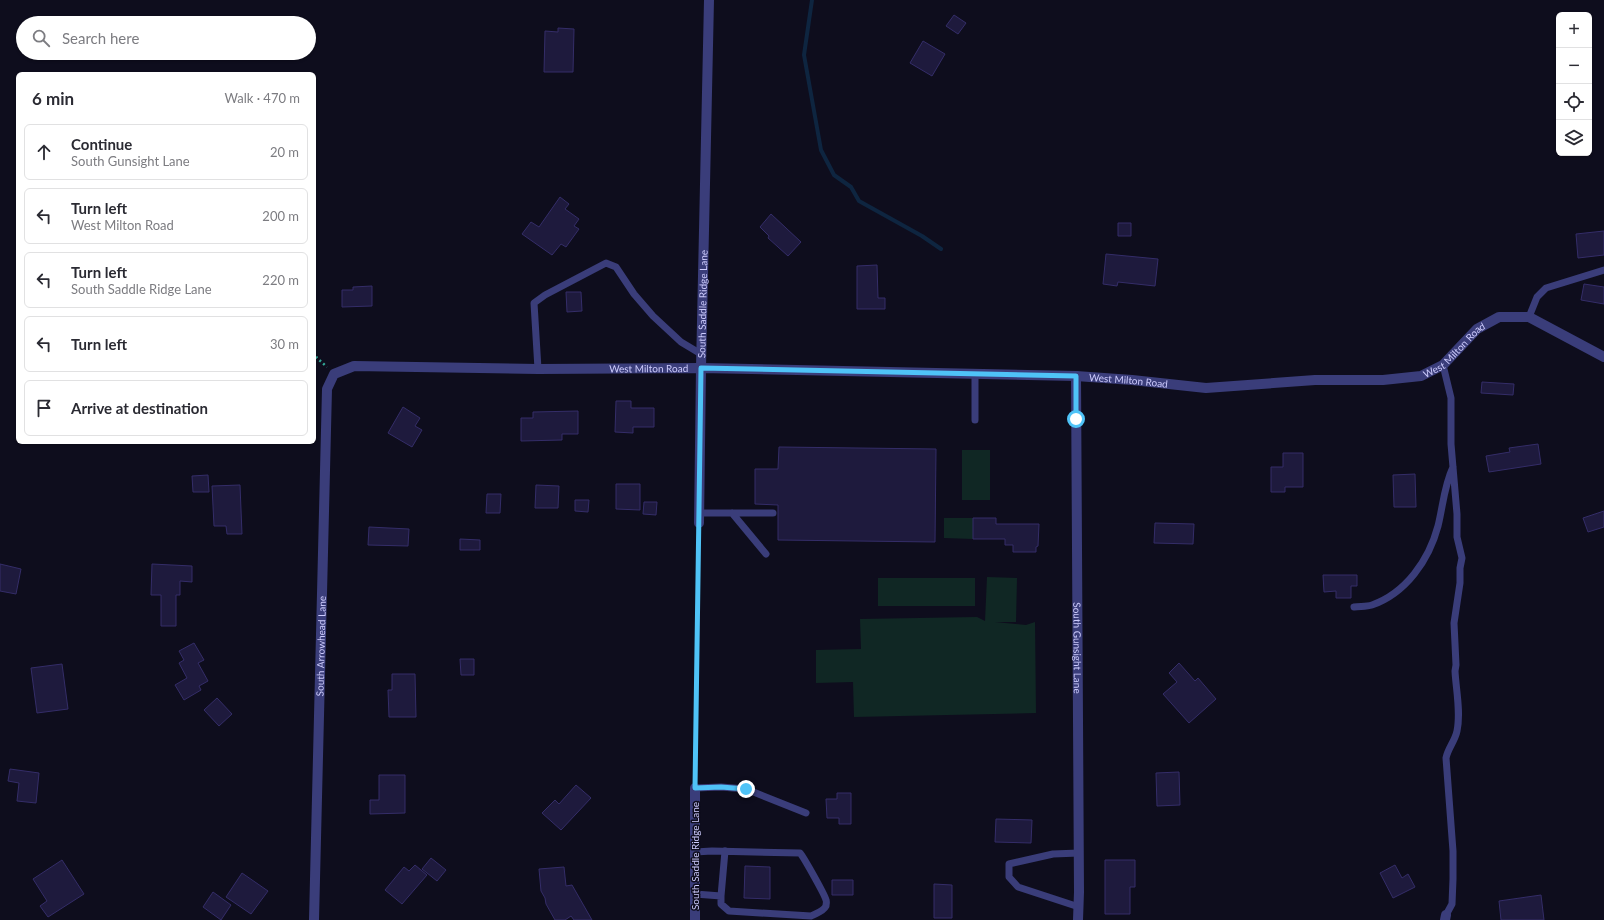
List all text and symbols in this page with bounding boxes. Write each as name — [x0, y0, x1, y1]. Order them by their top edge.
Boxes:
map controls — [1556, 12, 1592, 156]
button: + — [1556, 12, 1592, 48]
search box — [16, 16, 316, 60]
icon: search — [30, 27, 52, 49]
text: Search here — [62, 29, 139, 47]
button: − — [1556, 48, 1592, 84]
button: locate — [1556, 84, 1592, 120]
text: 6 min — [32, 88, 74, 109]
text: Walk · 470 m — [224, 90, 300, 106]
button: layers — [1556, 120, 1592, 156]
text: Continue — [71, 135, 132, 153]
icon: ahead — [33, 141, 55, 163]
text: 20 m — [270, 144, 299, 160]
text: South Gunsight Lane — [71, 153, 190, 169]
text: Turn left — [71, 199, 127, 217]
icon: left — [33, 205, 55, 227]
text: 200 m — [262, 208, 299, 224]
text: West Milton Road — [71, 217, 174, 233]
street label: South Saddle Ridge Lane — [695, 250, 710, 358]
text: Turn left — [71, 263, 127, 281]
icon: left — [33, 269, 55, 291]
text: 220 m — [262, 272, 299, 288]
text: South Saddle Ridge Lane — [71, 281, 212, 297]
street label: West Milton Road — [1421, 320, 1487, 380]
icon: left — [33, 333, 55, 355]
text: Turn left — [71, 335, 127, 353]
text: 30 m — [270, 336, 299, 352]
street label: West Milton Road — [609, 362, 688, 375]
street label: West Milton Road — [1089, 371, 1169, 390]
icon: arrive — [33, 397, 55, 419]
text: Arrive at destination — [71, 399, 208, 417]
route start — [1067, 410, 1085, 428]
street label: South Arrowhead Lane — [313, 596, 328, 696]
street label: South Gunsight Lane — [1071, 602, 1084, 694]
route end — [737, 780, 755, 798]
street label: South Saddle Ridge Lane — [689, 802, 701, 910]

